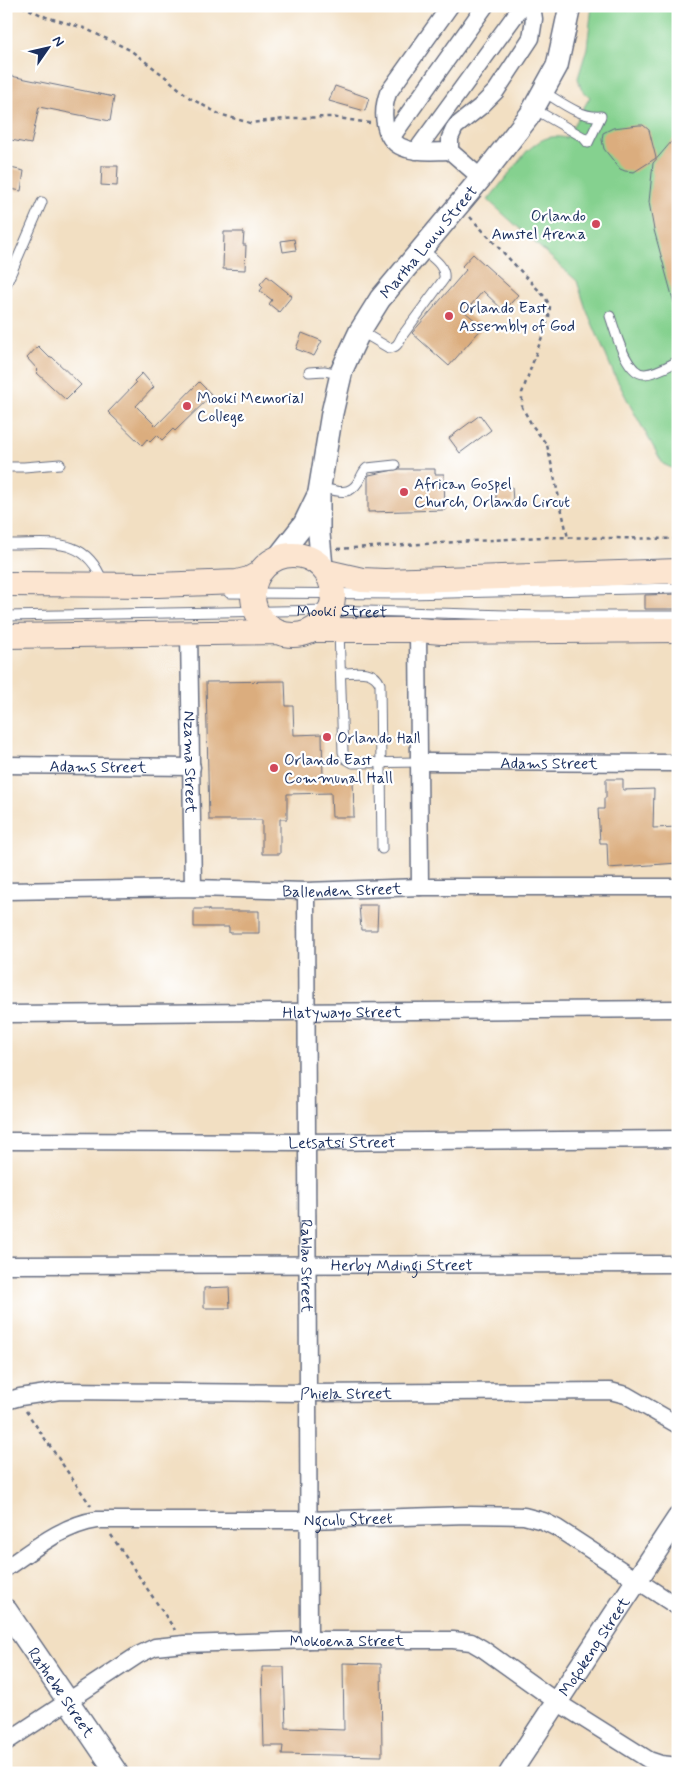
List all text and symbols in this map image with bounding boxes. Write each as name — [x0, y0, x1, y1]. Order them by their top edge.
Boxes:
north arrow — [22, 22, 72, 72]
text: N — [48, 32, 68, 50]
street label: Martha Louw Street — [376, 181, 483, 303]
place label: Orlando Amstel Arena — [492, 206, 586, 245]
marker: Orlando Amstel Arena — [590, 218, 602, 230]
place label: Orlando East Assembly of God — [459, 298, 575, 337]
marker: Orlando East Assembly of God — [443, 310, 455, 322]
place label: Mooki Memorial College — [197, 388, 304, 427]
marker: Mooki Memorial College — [181, 400, 193, 412]
place label: African Gospel Church, Orlando Circut — [414, 474, 570, 513]
marker: African Gospel Church, Orlando Circut — [398, 486, 410, 498]
street label: Mooki Street — [296, 601, 388, 624]
street label: Nzama Street — [178, 710, 201, 814]
place label: Orlando Hall — [337, 728, 421, 749]
marker: Orlando Hall — [321, 731, 333, 743]
place label: Orlando East Communal Hall — [284, 750, 393, 789]
street label: Adams Street — [500, 753, 598, 775]
street label: Adams Street — [49, 756, 147, 779]
marker: Orlando East Communal Hall — [268, 762, 280, 774]
street label: Ballenden Street — [282, 879, 403, 903]
street label: Hlatywayo Street — [282, 1002, 402, 1024]
street label: Letsatsi Street — [288, 1132, 396, 1154]
street label: Rahlao Street — [295, 1219, 317, 1313]
street label: Herby Mdingi Street — [331, 1255, 474, 1277]
street label: Phiela Street — [300, 1383, 393, 1405]
street label: Ngculu Street — [304, 1508, 393, 1533]
street label: Mofokeng Street — [554, 1593, 636, 1701]
street label: Mokoena Street — [289, 1631, 405, 1653]
street label: Rathebe Street — [22, 1644, 99, 1742]

